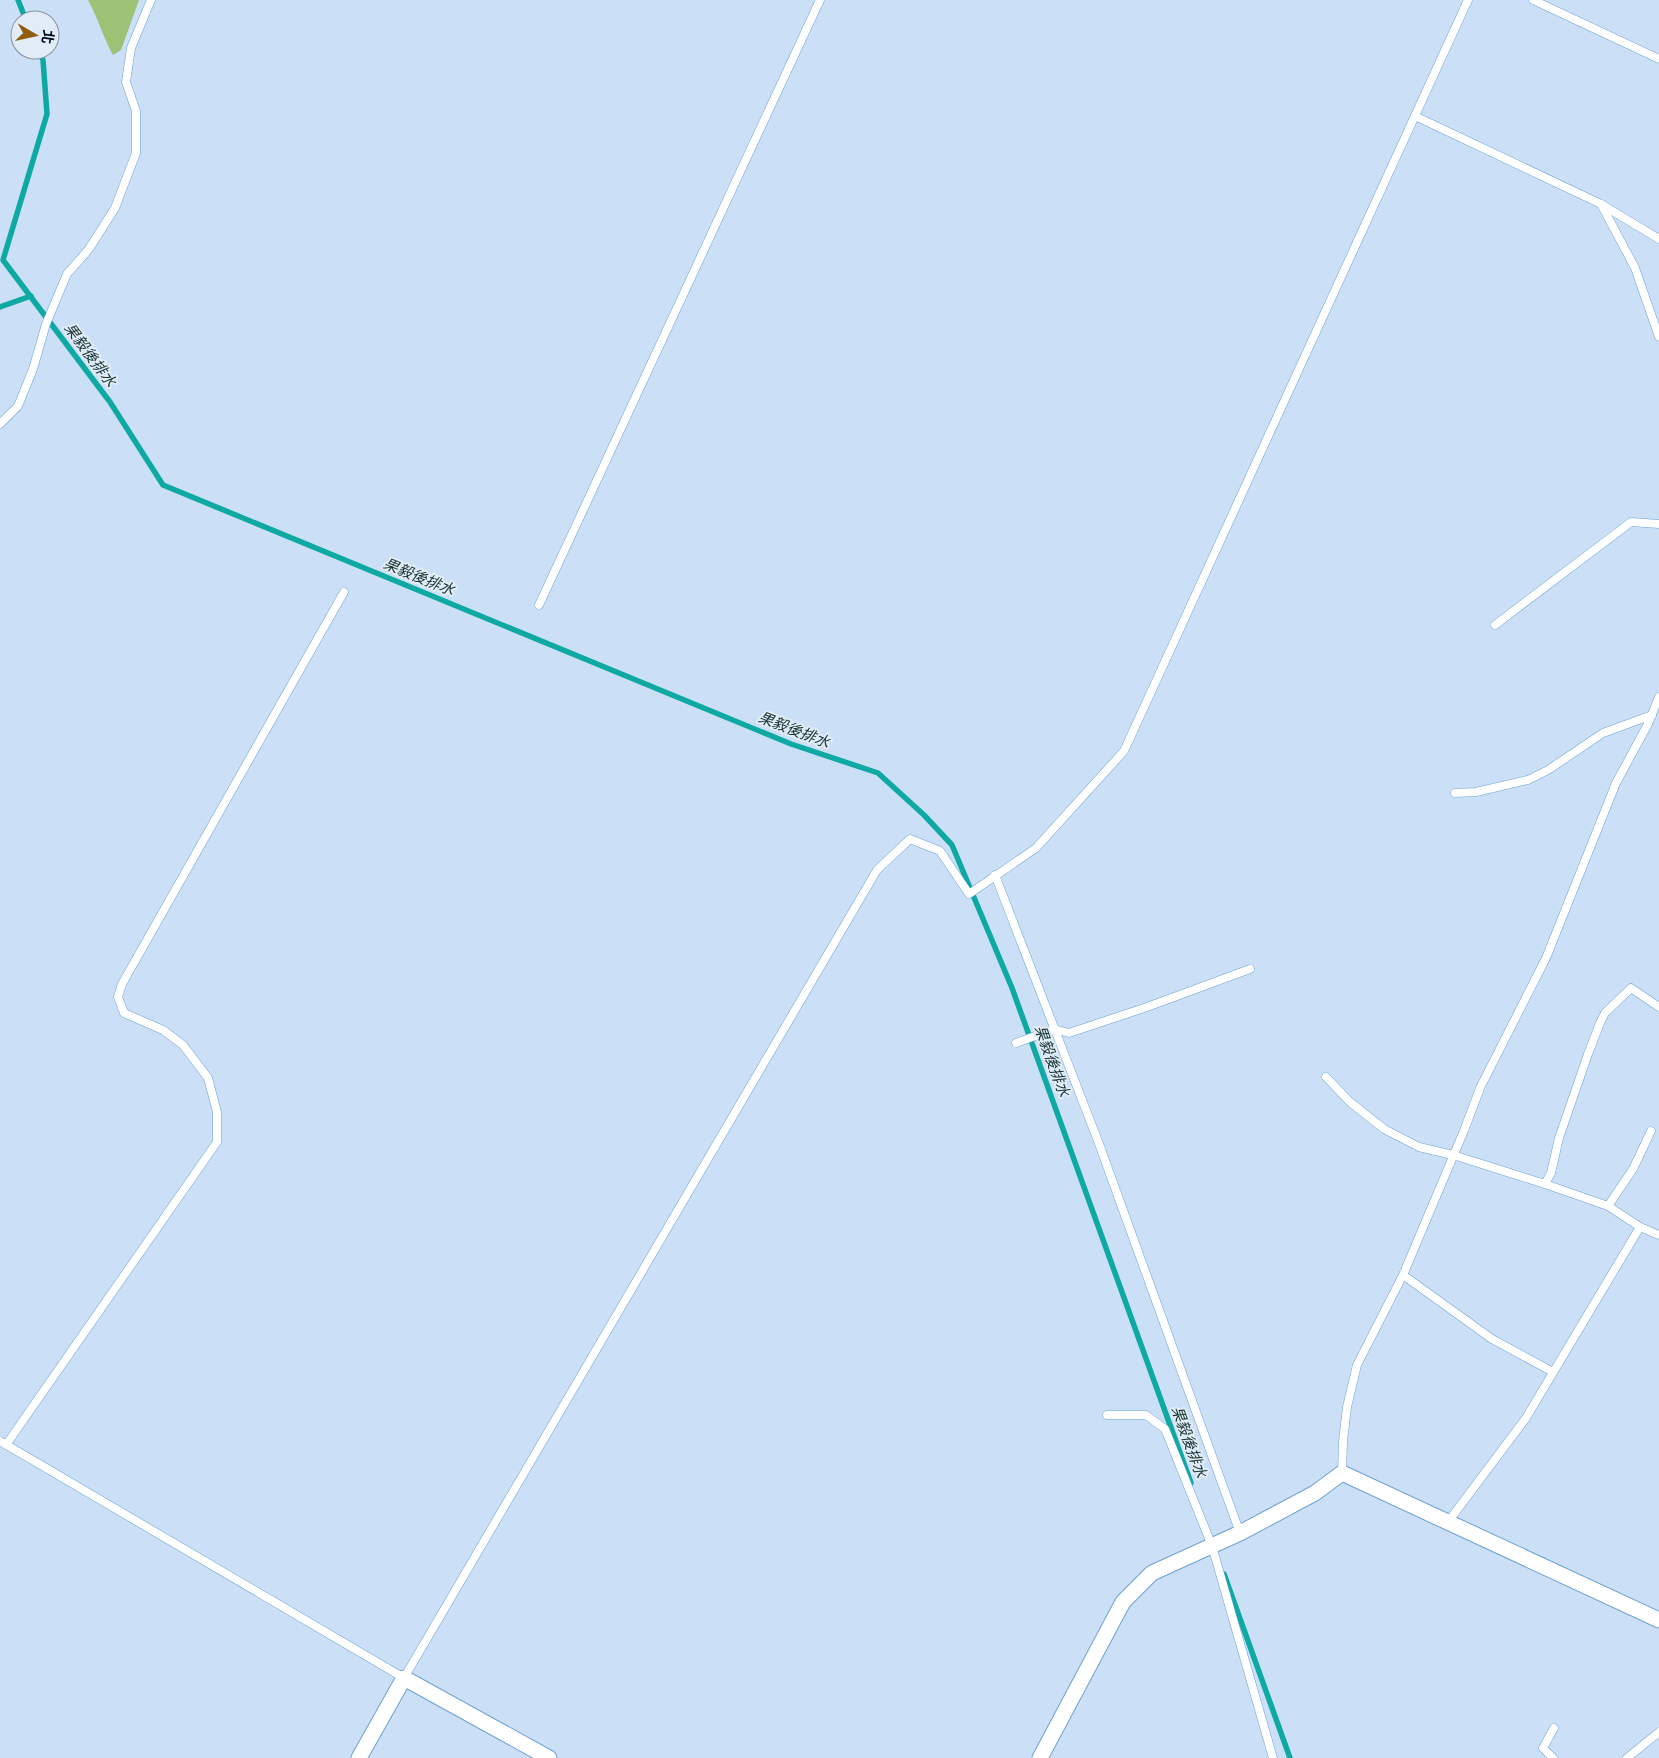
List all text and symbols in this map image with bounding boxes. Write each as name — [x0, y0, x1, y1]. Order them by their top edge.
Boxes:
north arrow — [10, 10, 60, 60]
text: 北 — [38, 29, 58, 45]
water label: 果毅後排水 — [59, 318, 122, 392]
water label: 果毅後排水 — [380, 553, 459, 601]
water label: 果毅後排水 — [755, 706, 834, 753]
water label: 果毅後排水 — [1030, 1022, 1076, 1101]
water label: 果毅後排水 — [1167, 1403, 1213, 1482]

